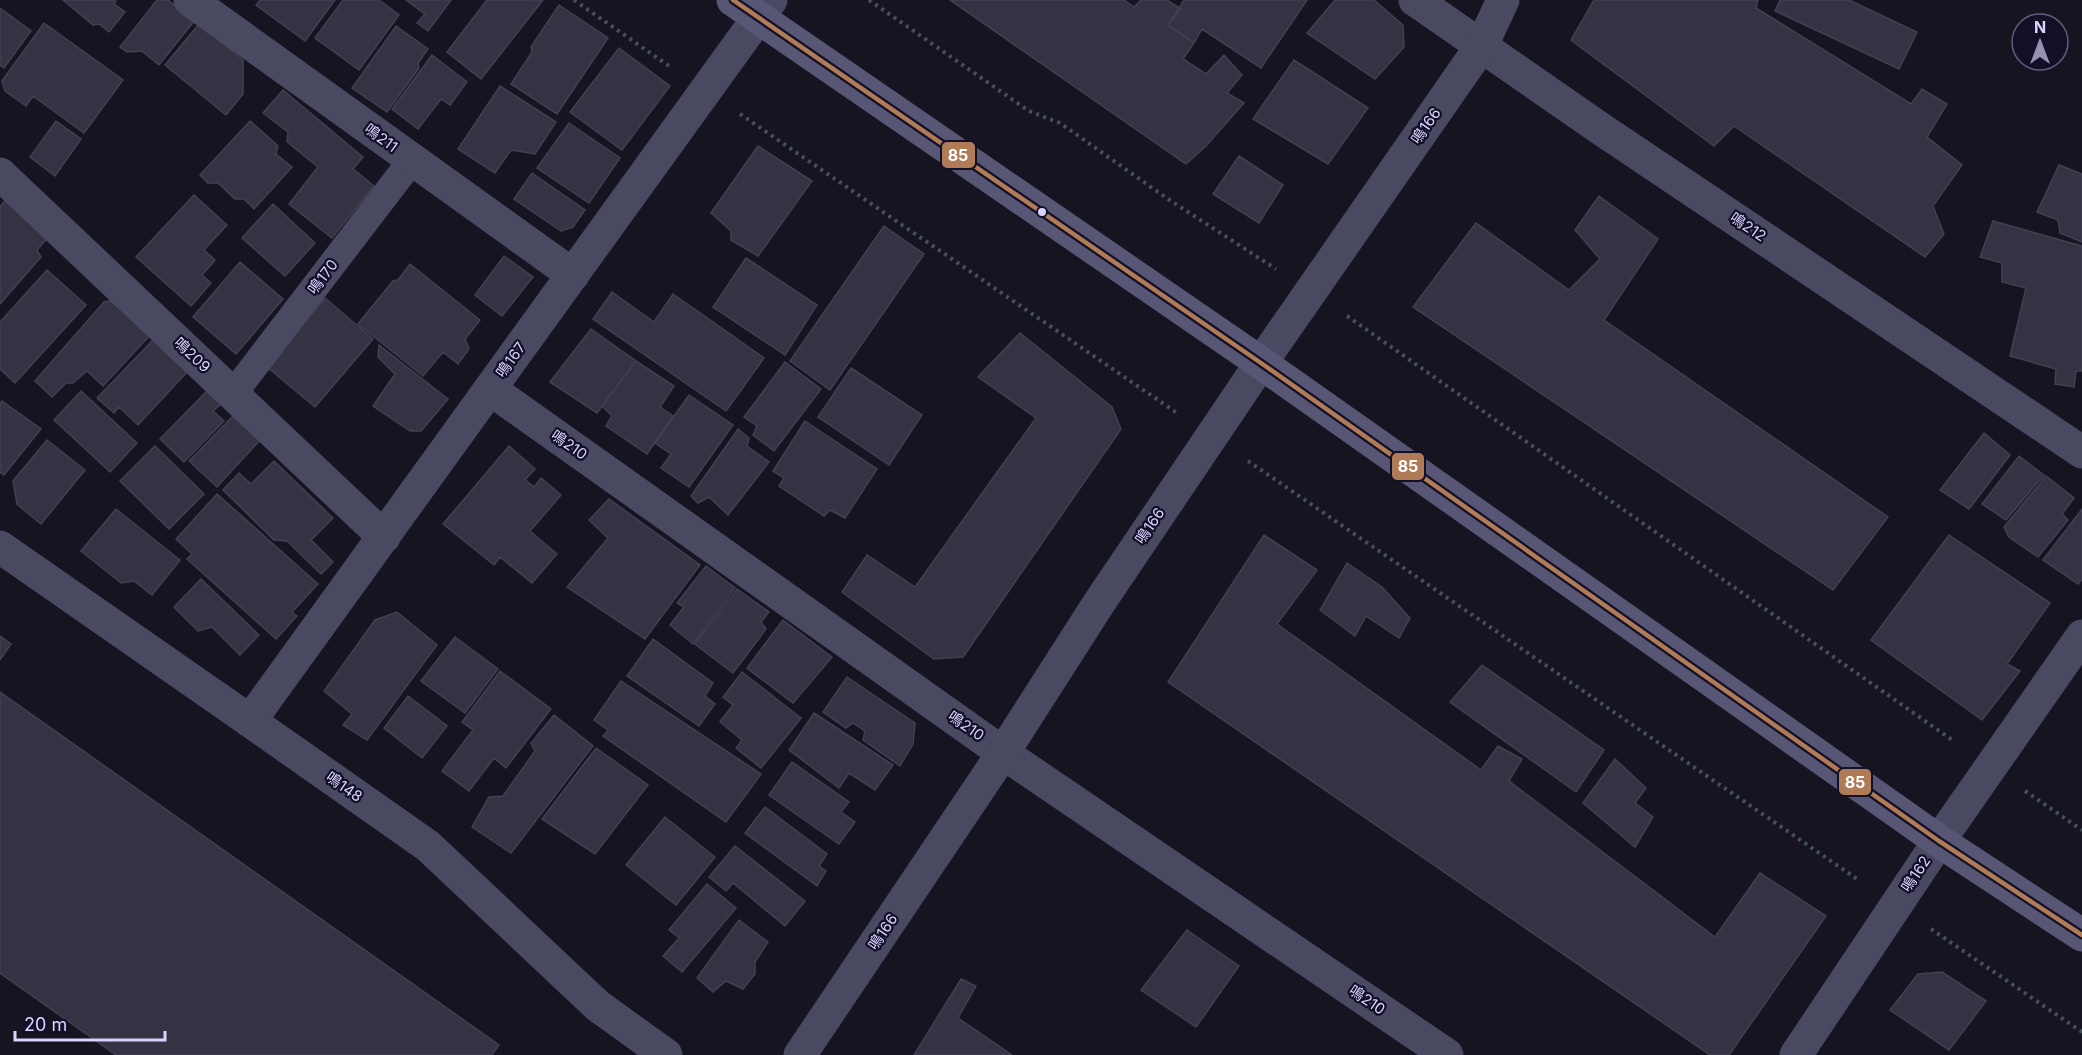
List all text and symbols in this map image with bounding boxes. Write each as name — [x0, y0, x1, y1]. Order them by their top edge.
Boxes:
north arrow — [2010, 12, 2070, 72]
text: N — [2034, 17, 2046, 37]
street label: 鳴166 — [1406, 104, 1445, 147]
street label: 鳴211 — [361, 119, 402, 156]
line badge: 85 — [941, 141, 976, 169]
text: 85 — [948, 145, 968, 165]
unlabelled marker — [1036, 206, 1048, 218]
street label: 鳴212 — [1727, 208, 1770, 245]
street label: 鳴170 — [303, 255, 342, 298]
street label: 鳴209 — [170, 333, 215, 376]
street label: 鳴167 — [491, 338, 530, 381]
street label: 鳴210 — [548, 425, 591, 464]
line badge: 85 — [1391, 452, 1425, 481]
text: 85 — [1398, 456, 1418, 476]
street label: 鳴166 — [1131, 504, 1169, 547]
street label: 鳴210 — [945, 706, 988, 745]
street label: 鳴148 — [322, 767, 366, 806]
line badge: 85 — [1838, 768, 1872, 796]
text: 85 — [1845, 772, 1865, 792]
street label: 鳴162 — [1897, 852, 1935, 895]
street label: 鳴166 — [864, 910, 902, 953]
street label: 鳴210 — [1346, 981, 1389, 1019]
scale bar — [15, 1004, 165, 1042]
text: 20 m — [24, 1014, 67, 1035]

